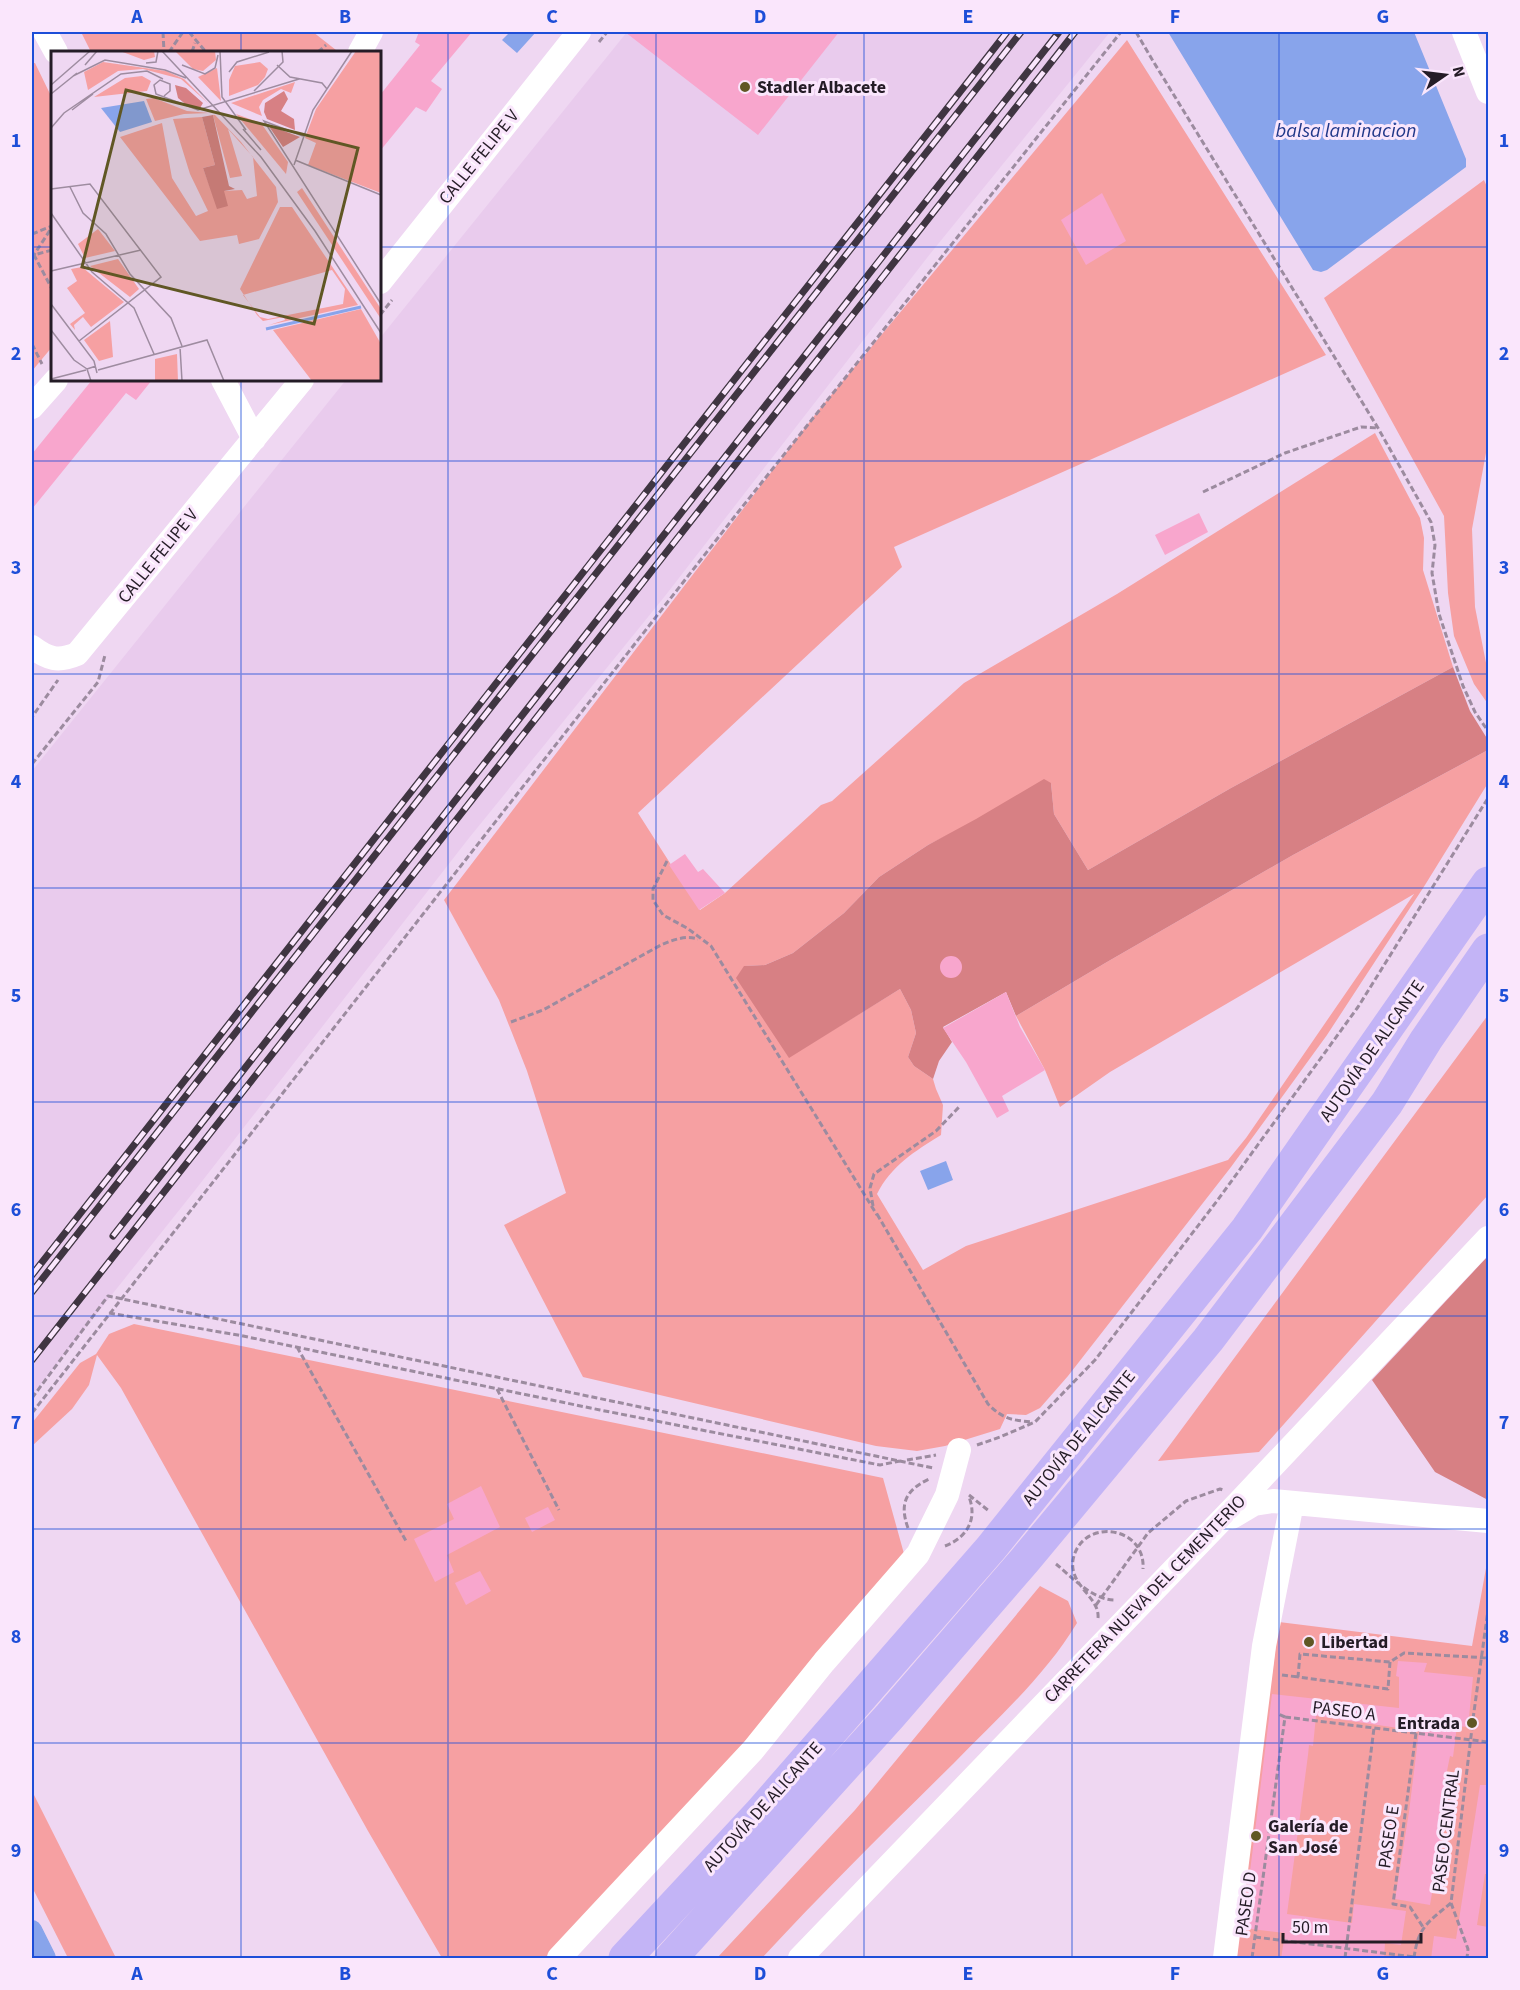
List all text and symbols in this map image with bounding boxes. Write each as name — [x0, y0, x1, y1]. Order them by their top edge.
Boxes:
text: A — [130, 3, 143, 31]
text: B — [339, 3, 351, 31]
text: C — [546, 3, 558, 31]
text: D — [754, 3, 766, 31]
text: E — [963, 3, 973, 31]
text: F — [1170, 3, 1180, 31]
text: G — [1377, 3, 1389, 31]
north arrow — [1415, 45, 1475, 105]
inset map — [51, 51, 381, 381]
text: N — [1447, 64, 1471, 79]
place label: Stadler Albacete — [757, 75, 886, 100]
marker: Stadler Albacete — [738, 80, 752, 94]
street label: CALLE FELIPE V — [433, 104, 525, 210]
water label: balsa laminacion — [1276, 117, 1417, 145]
text: 1 — [11, 127, 21, 155]
text: 1 — [1499, 127, 1509, 155]
text: 2 — [11, 340, 21, 368]
text: 2 — [1499, 340, 1509, 368]
street label: CALLE FELIPE V — [112, 503, 204, 609]
text: 3 — [11, 554, 21, 582]
text: 3 — [1499, 554, 1509, 582]
text: 4 — [11, 768, 22, 796]
text: 4 — [1499, 768, 1510, 796]
street label: AUTOVÍA DE ALICANTE — [1314, 975, 1430, 1127]
text: 5 — [11, 982, 21, 1010]
text: 5 — [1499, 982, 1509, 1010]
text: 6 — [11, 1196, 21, 1224]
text: 6 — [1499, 1196, 1509, 1224]
street label: AUTOVÍA DE ALICANTE — [1017, 1365, 1141, 1511]
text: 7 — [11, 1409, 21, 1437]
text: 7 — [1499, 1409, 1509, 1437]
street label: CARRETERA NUEVA DEL CEMENTERIO — [1038, 1489, 1252, 1709]
text: 8 — [11, 1623, 21, 1651]
text: 8 — [1499, 1623, 1509, 1651]
place label: Libertad — [1321, 1630, 1388, 1655]
marker: Libertad — [1302, 1635, 1316, 1649]
street label: PASEO A — [1311, 1695, 1377, 1727]
place label: Entrada — [1397, 1711, 1460, 1736]
marker: Entrada — [1465, 1716, 1479, 1730]
street label: AUTOVÍA DE ALICANTE — [698, 1736, 828, 1878]
street label: PASEO CENTRAL — [1426, 1768, 1466, 1894]
street label: PASEO E — [1372, 1804, 1406, 1870]
place label: Galería de San José — [1268, 1814, 1348, 1860]
marker: Galería de San José — [1249, 1829, 1263, 1843]
text: 9 — [11, 1837, 21, 1865]
text: 9 — [1499, 1837, 1509, 1865]
street label: PASEO D — [1229, 1870, 1263, 1938]
scale bar — [1283, 1906, 1421, 1944]
text: 50 m — [1292, 1915, 1328, 1940]
text: A — [130, 1960, 143, 1988]
text: B — [339, 1960, 351, 1988]
text: C — [546, 1960, 558, 1988]
text: D — [754, 1960, 766, 1988]
text: E — [963, 1960, 973, 1988]
text: F — [1170, 1960, 1180, 1988]
text: G — [1377, 1960, 1389, 1988]

